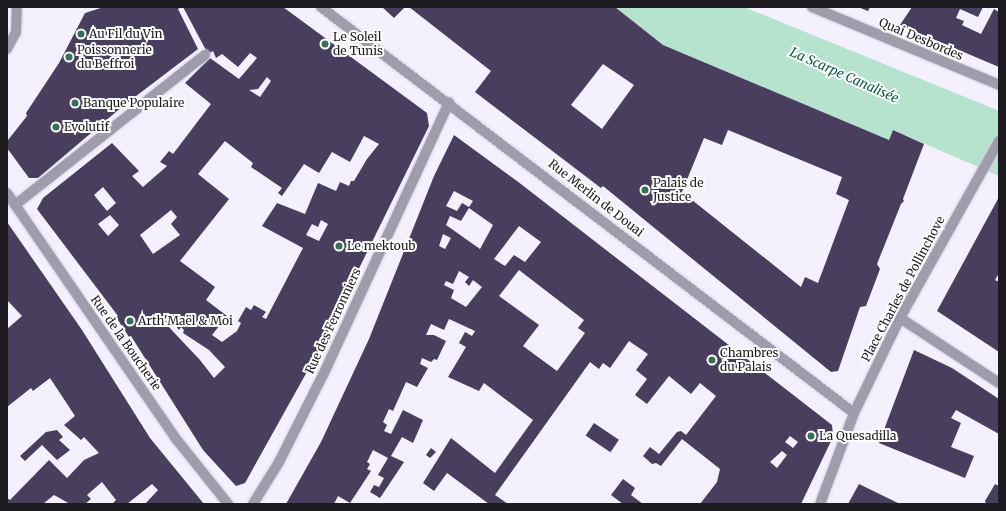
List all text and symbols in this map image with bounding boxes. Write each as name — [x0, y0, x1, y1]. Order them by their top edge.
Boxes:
street label: Quai Desbordes — [877, 15, 965, 63]
place label: Au Fil du Vin — [89, 27, 163, 41]
marker: Au Fil du Vin — [76, 29, 86, 39]
place label: Le Soleil de Tunis — [333, 30, 383, 58]
marker: Le Soleil de Tunis — [320, 39, 330, 49]
place label: Poissonnerie du Beffroi — [77, 43, 152, 71]
water label: La Scarpe Canalisée — [787, 45, 901, 107]
marker: Poissonnerie du Beffroi — [64, 52, 74, 62]
place label: Banque Populaire — [83, 96, 184, 110]
marker: Banque Populaire — [70, 98, 80, 108]
place label: Evolutif — [64, 120, 109, 134]
marker: Evolutif — [51, 122, 61, 132]
street label: Rue Merlin de Douai — [546, 156, 646, 240]
place label: Palais de Justice — [653, 176, 703, 204]
marker: Palais de Justice — [640, 185, 650, 195]
street label: Place Charles de Pollinchove — [858, 214, 948, 364]
place label: Le mektoub — [347, 239, 415, 253]
marker: Le mektoub — [334, 241, 344, 251]
street label: Rue des Ferronniers — [302, 266, 364, 376]
street label: Rue de la Boucherie — [88, 293, 164, 393]
place label: Arth'Maël & Moi — [138, 314, 233, 328]
marker: Arth'Maël & Moi — [125, 316, 135, 326]
place label: Chambres du Palais — [720, 346, 778, 374]
marker: Chambres du Palais — [707, 355, 717, 365]
place label: La Quesadilla — [819, 429, 896, 443]
marker: La Quesadilla — [806, 431, 816, 441]

